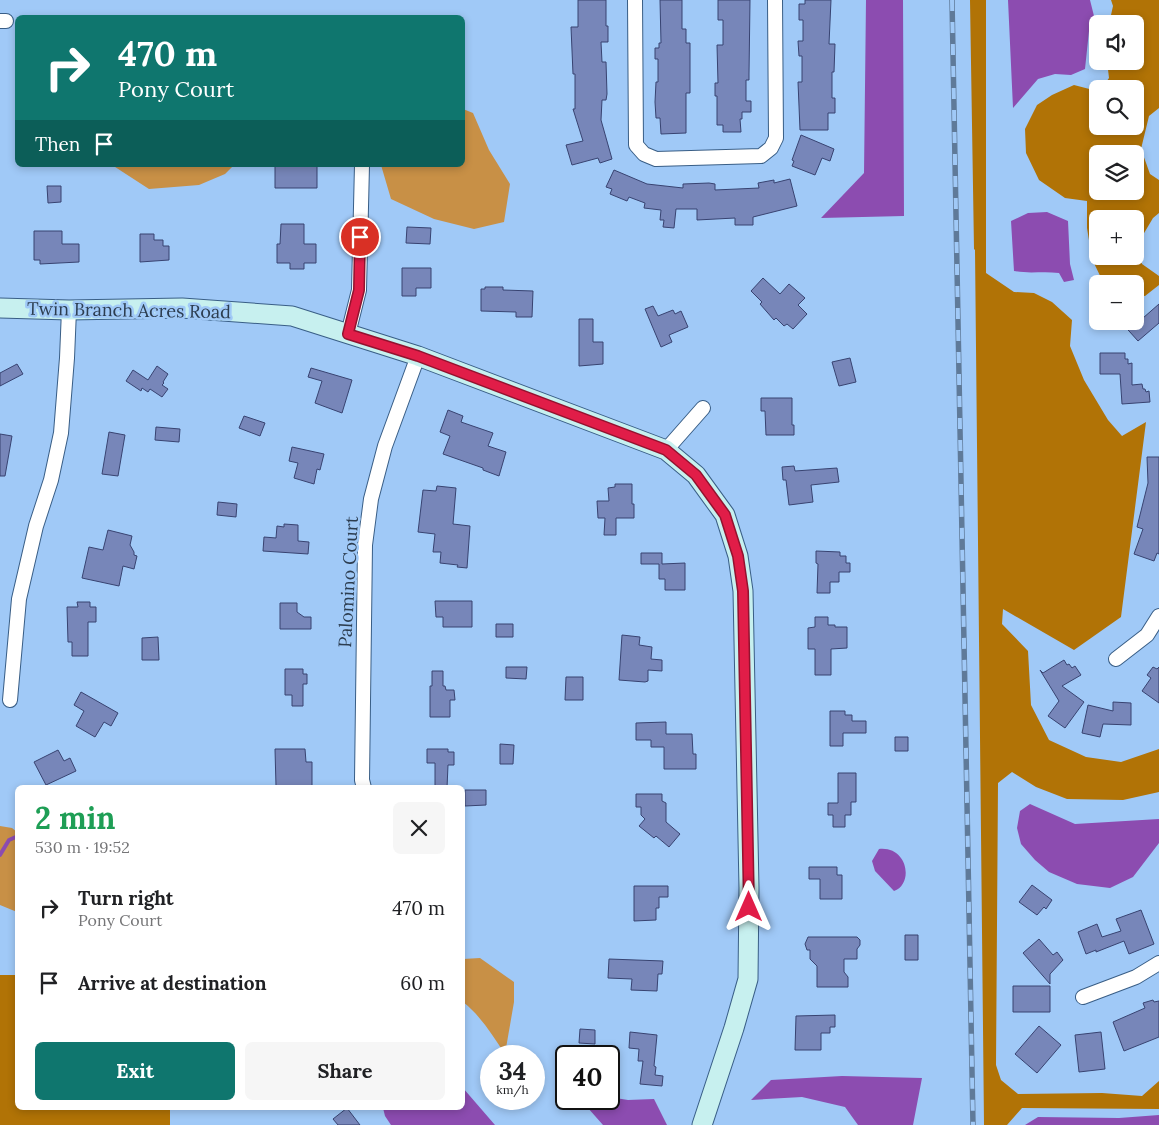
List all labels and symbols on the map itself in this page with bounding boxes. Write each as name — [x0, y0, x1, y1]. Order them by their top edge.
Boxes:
pin — [339, 216, 381, 258]
street label: Twin Branch Acres Road — [27, 297, 231, 323]
street label: Palomino Court — [333, 516, 363, 648]
position arrow — [722, 880, 774, 932]
speed limit sign: 40 — [555, 1045, 620, 1110]

